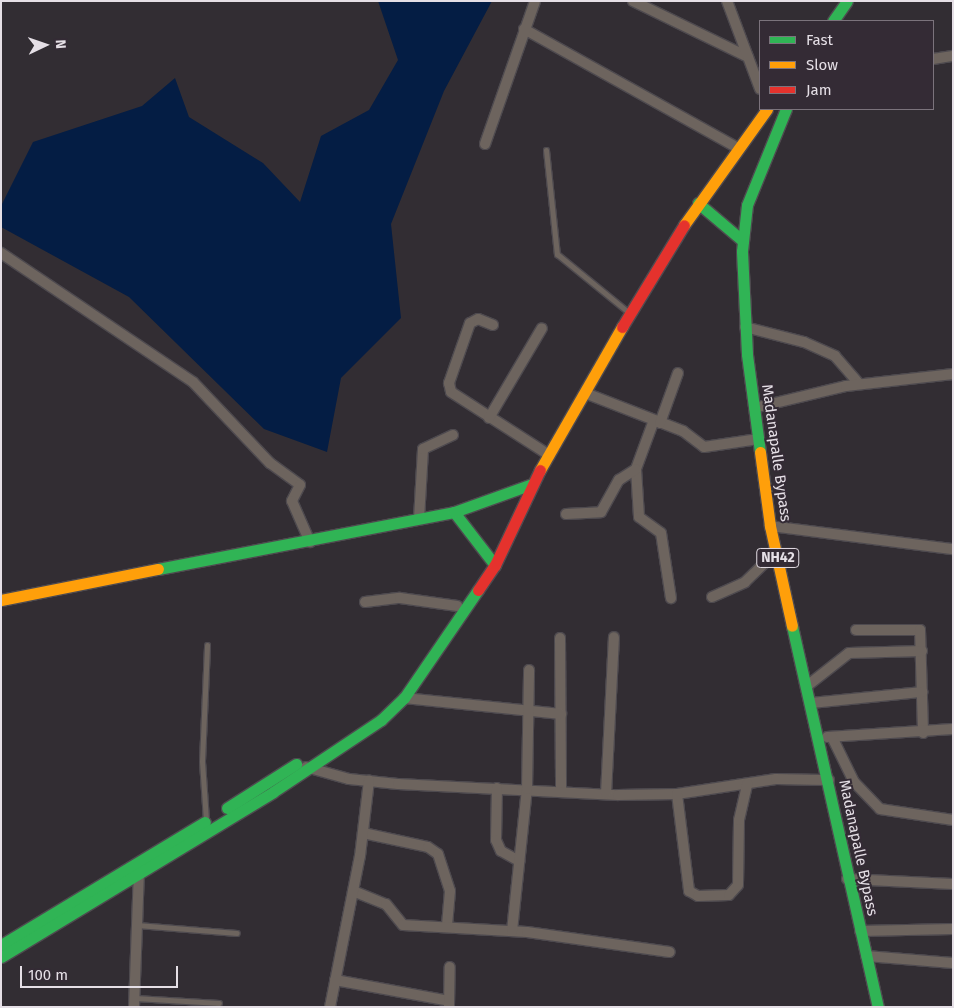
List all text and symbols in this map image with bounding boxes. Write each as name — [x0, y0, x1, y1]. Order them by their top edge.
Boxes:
north arrow — [20, 20, 70, 70]
legend — [759, 20, 934, 110]
text: Fast — [806, 31, 833, 49]
text: N — [52, 39, 69, 49]
text: Slow — [806, 56, 838, 74]
text: Jam — [806, 81, 832, 99]
street label: Madanapalle Bypass — [757, 383, 795, 523]
road number: NH42 — [756, 546, 800, 570]
street label: Madanapalle Bypass — [835, 778, 881, 918]
scale bar — [22, 956, 180, 988]
text: 100 m — [28, 966, 68, 984]

